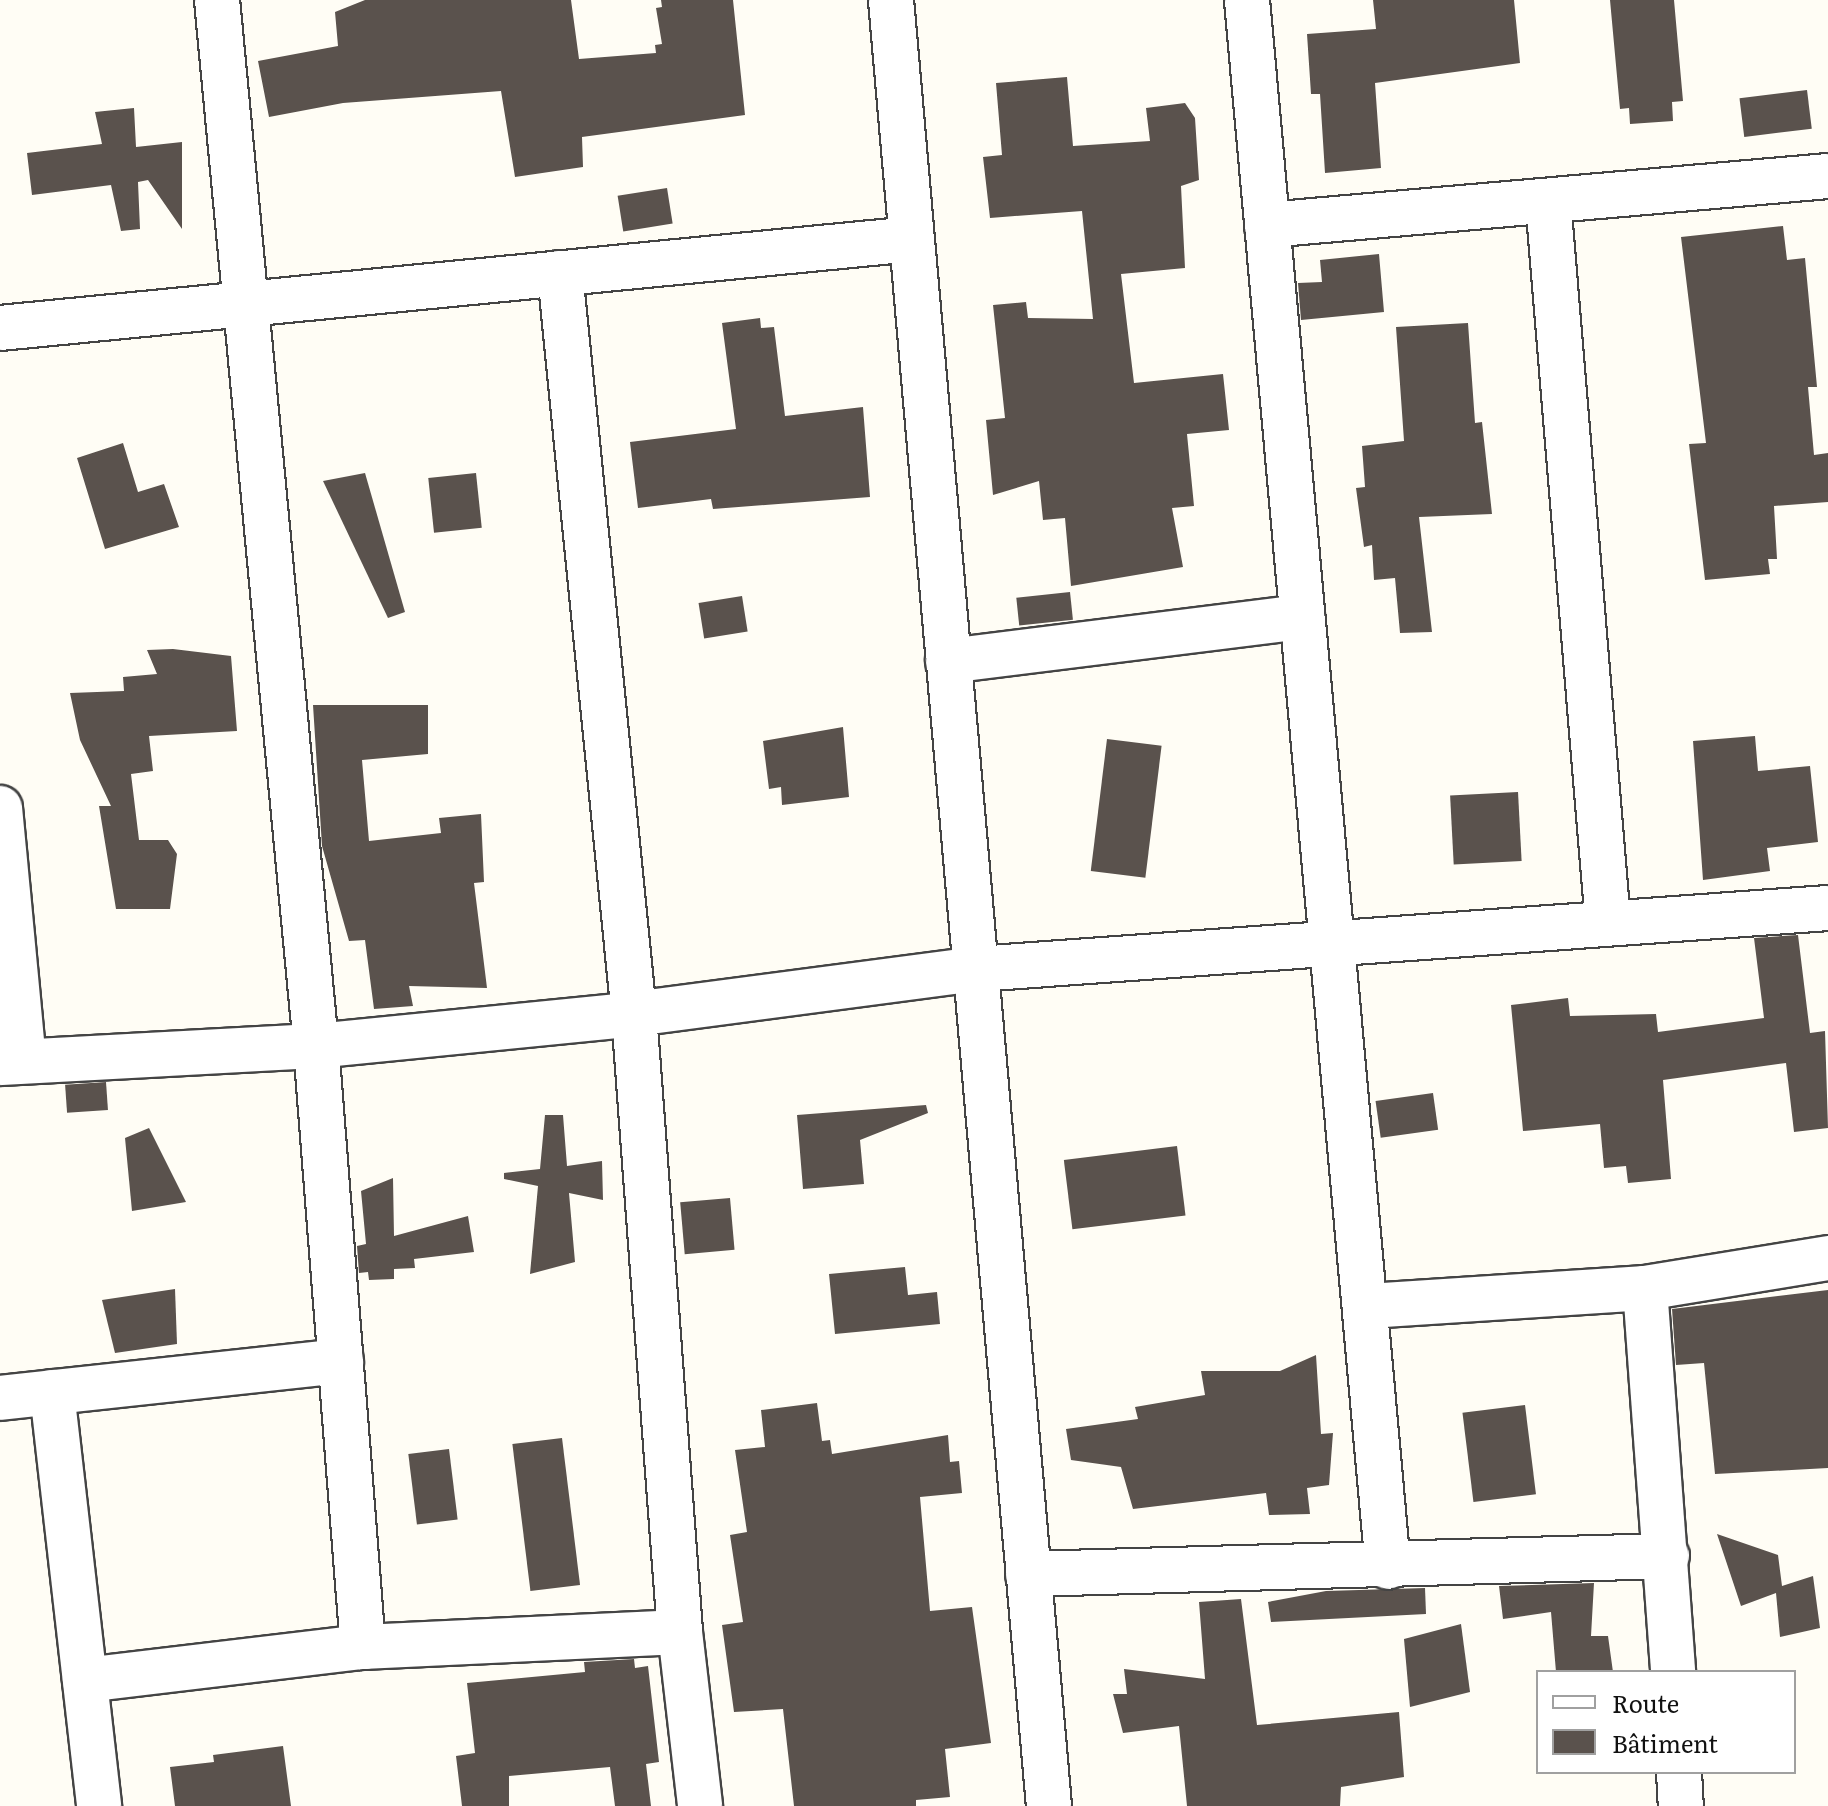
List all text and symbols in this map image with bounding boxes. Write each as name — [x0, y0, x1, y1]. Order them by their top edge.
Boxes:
legend — [1536, 1670, 1796, 1774]
text: Route — [1612, 1685, 1679, 1720]
text: Bâtiment — [1612, 1725, 1718, 1760]

